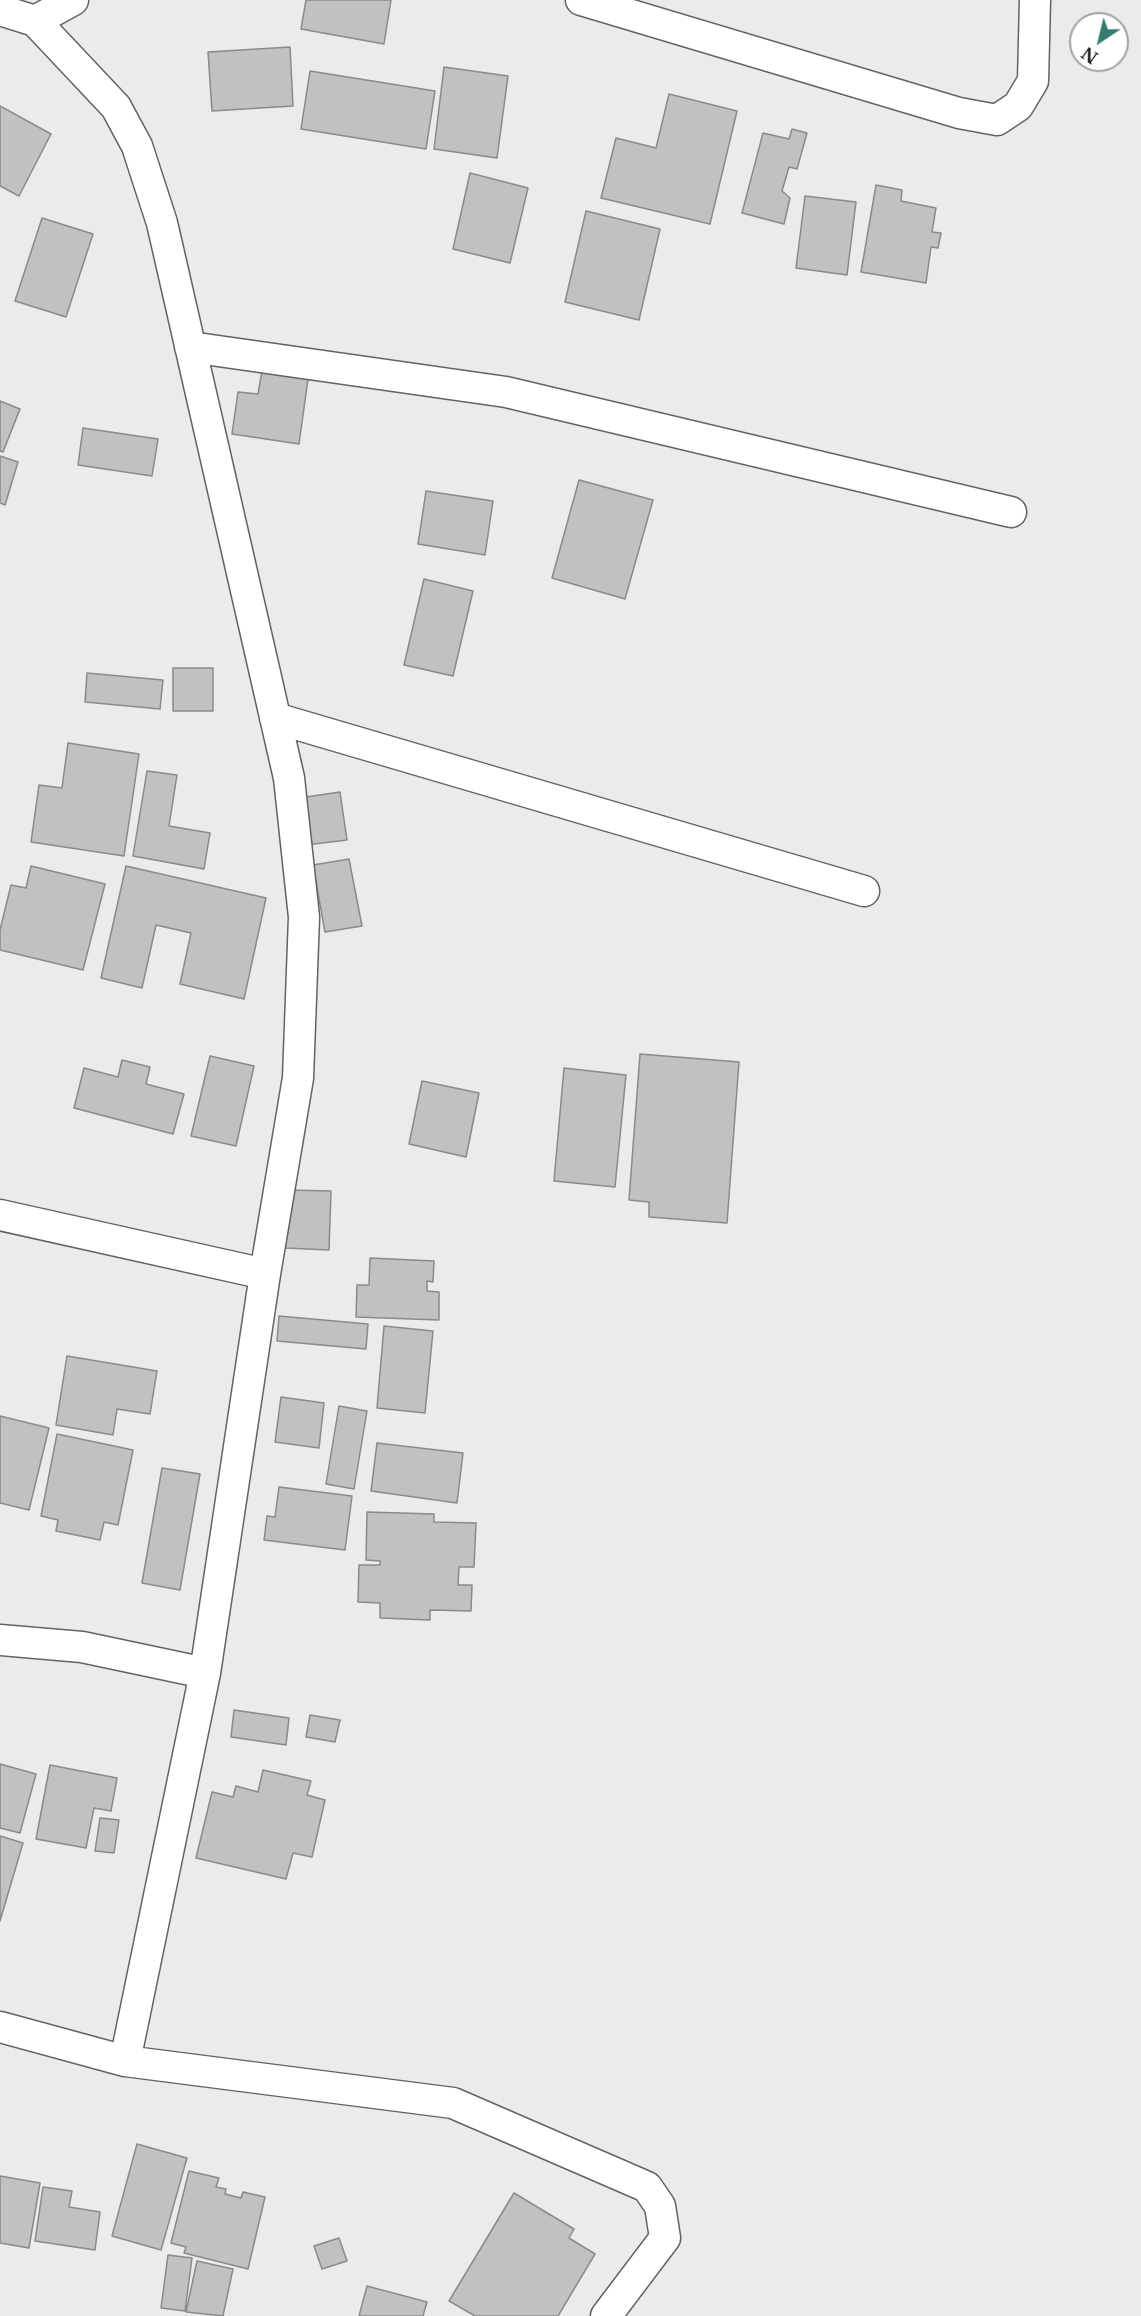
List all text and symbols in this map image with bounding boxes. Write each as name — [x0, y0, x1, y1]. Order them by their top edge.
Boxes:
north arrow — [1069, 12, 1129, 72]
text: N — [1078, 43, 1102, 68]

